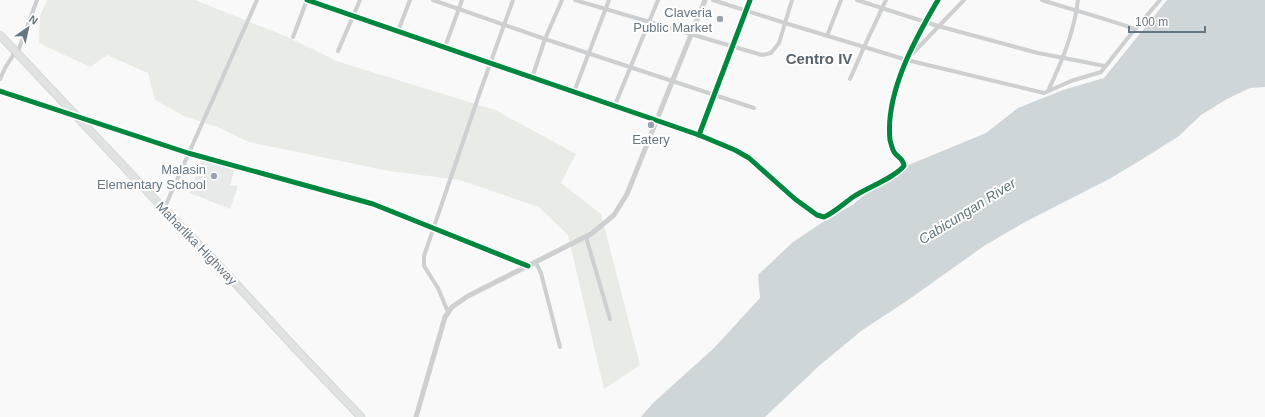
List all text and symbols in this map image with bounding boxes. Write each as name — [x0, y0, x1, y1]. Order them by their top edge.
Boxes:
place label: Claveria Public Market — [633, 5, 713, 35]
north arrow — [8, 8, 48, 48]
scale bar — [1129, 8, 1205, 34]
text: N — [27, 13, 40, 27]
marker: Claveria Public Market — [715, 14, 725, 24]
text: 100 m — [1135, 15, 1168, 29]
district label: Centro IV — [786, 50, 852, 67]
marker: Eatery — [646, 120, 656, 130]
place label: Eatery — [632, 132, 670, 147]
place label: Malasin Elementary School — [97, 162, 206, 192]
marker: Malasin Elementary School — [209, 171, 219, 181]
water label: Cabicungan River — [916, 174, 1020, 247]
street label: Maharlika Highway — [153, 199, 241, 288]

